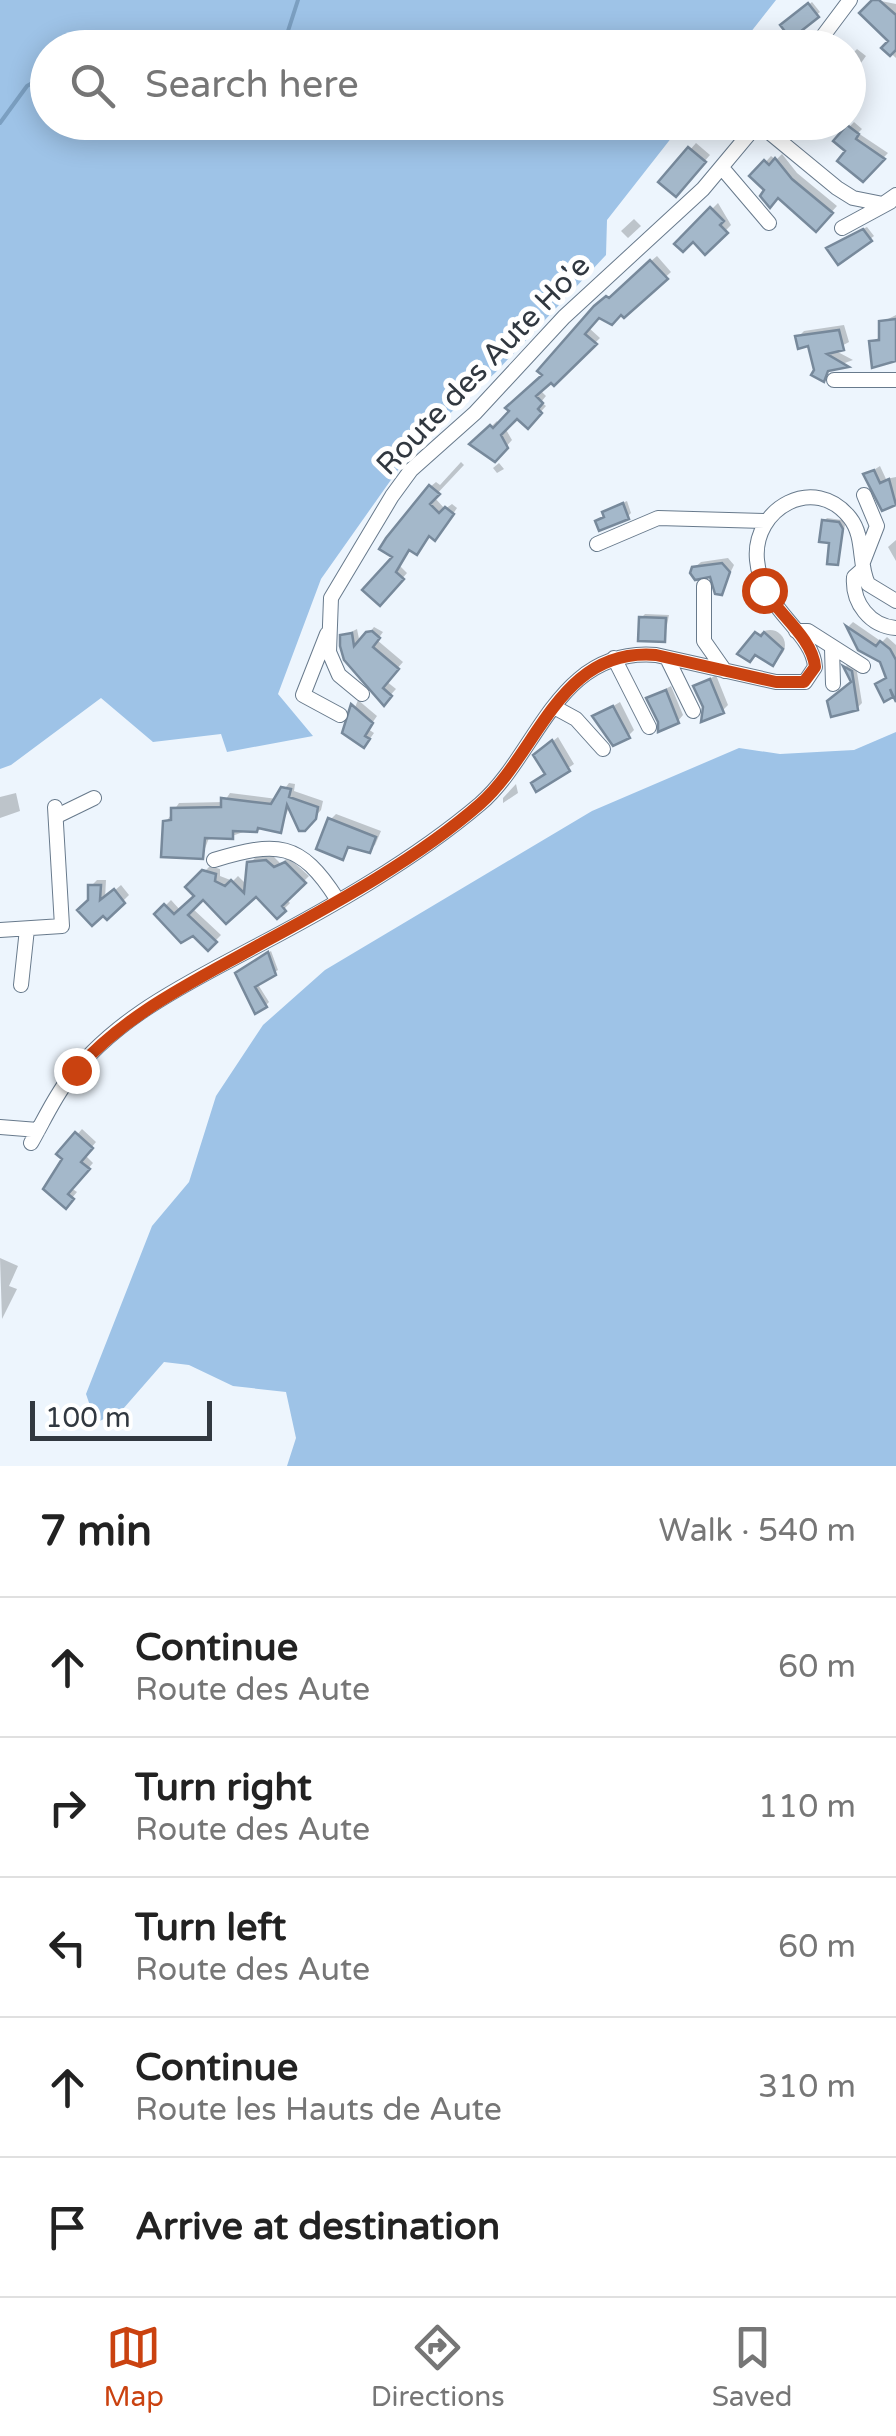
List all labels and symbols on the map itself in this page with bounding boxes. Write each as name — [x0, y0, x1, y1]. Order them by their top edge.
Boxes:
street label: Route des Aute Ho'e — [369, 247, 598, 483]
route start — [742, 568, 788, 614]
route end — [54, 1048, 100, 1094]
scale bar — [30, 1396, 212, 1440]

